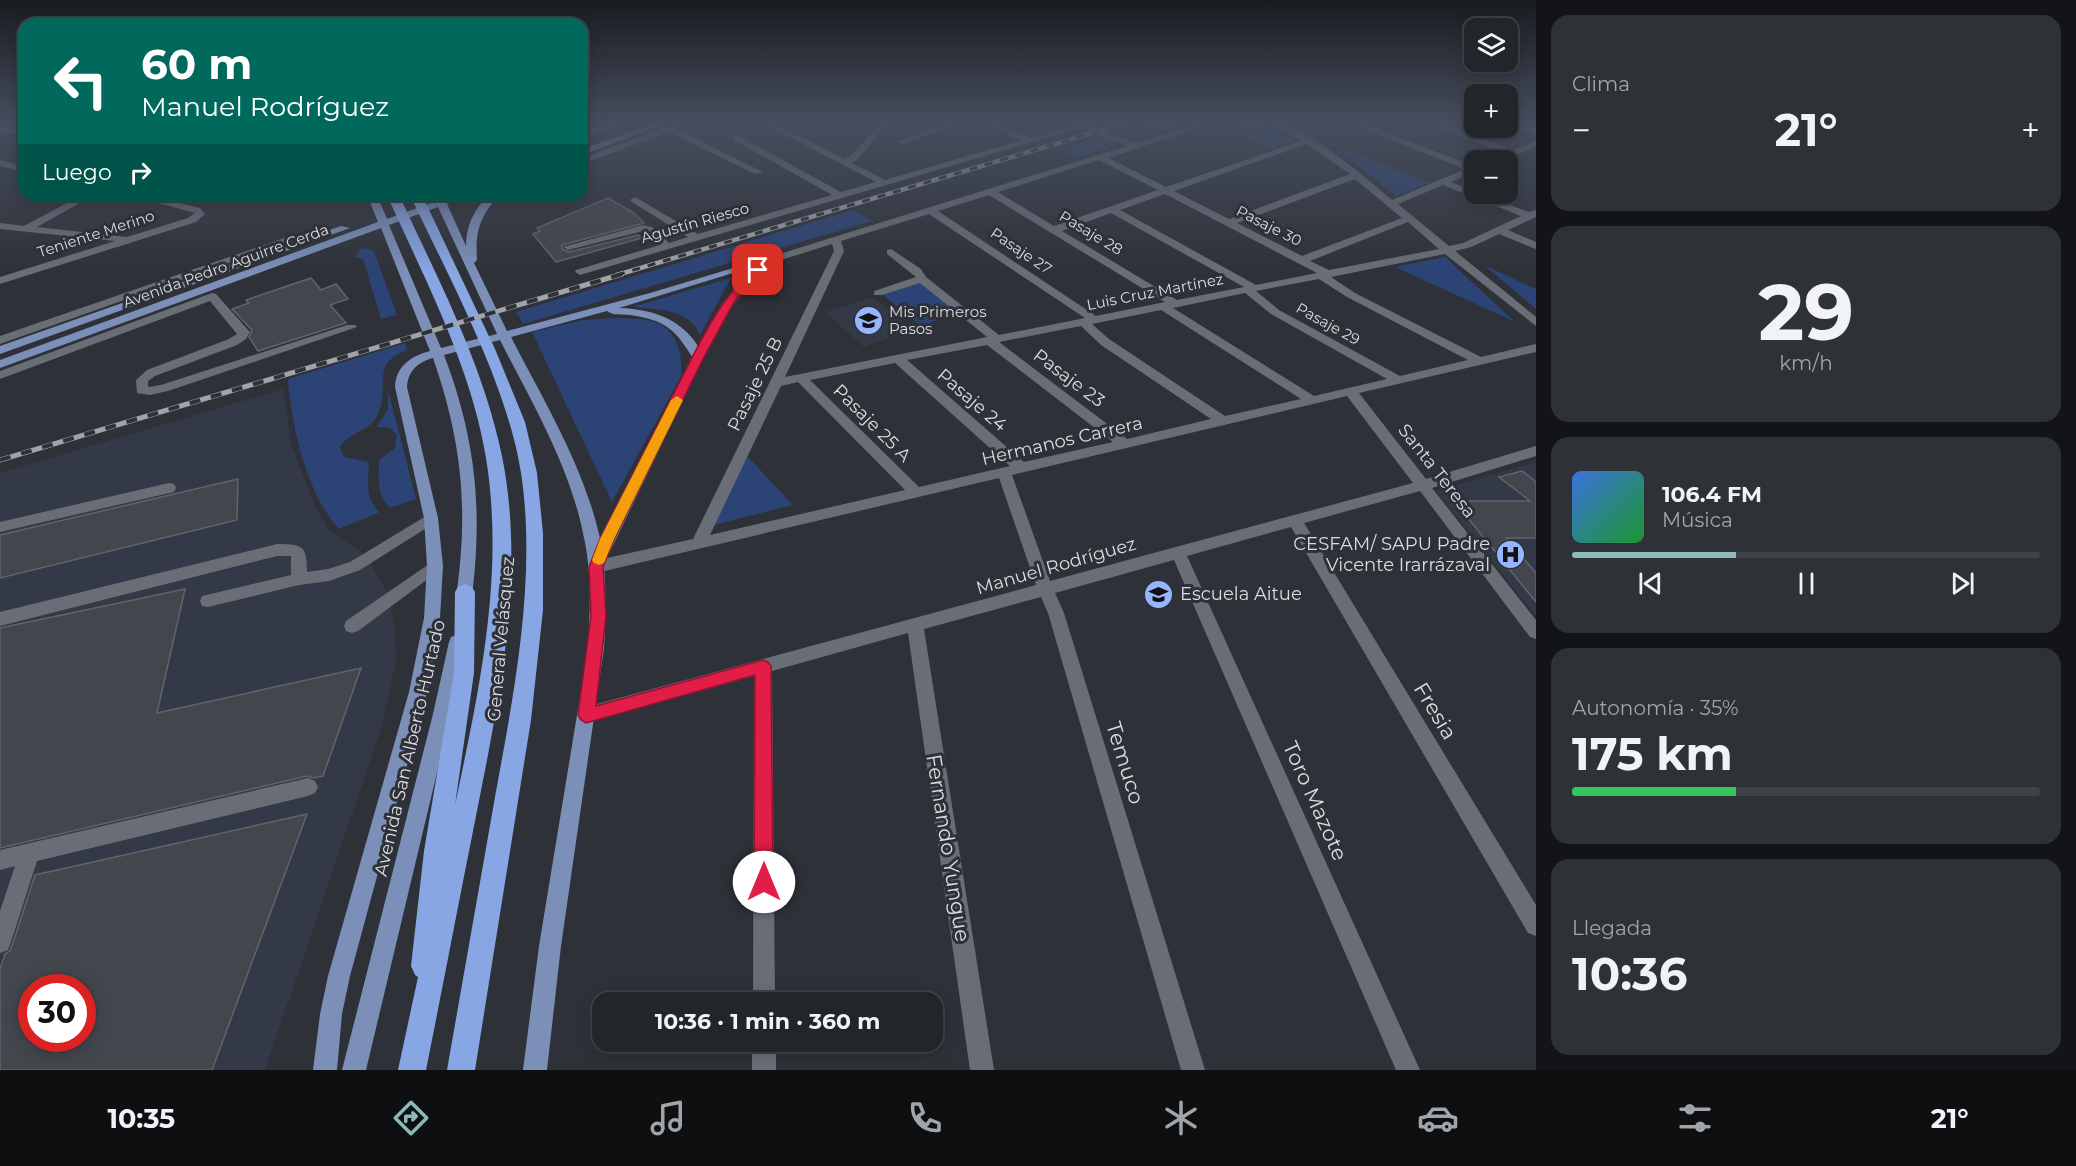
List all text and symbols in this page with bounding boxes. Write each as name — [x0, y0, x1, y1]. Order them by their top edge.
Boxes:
map controls — [1464, 18, 1518, 204]
button: layers — [1464, 18, 1518, 72]
text: 60 m — [141, 38, 252, 90]
icon: left — [42, 42, 120, 120]
text: Clima — [1572, 72, 1630, 96]
button: + — [1464, 84, 1518, 138]
text: Manuel Rodríguez — [141, 90, 389, 123]
text: 21° — [1774, 102, 1838, 157]
text: − — [1572, 110, 1591, 150]
text: + — [2021, 110, 2040, 150]
button: − — [1464, 150, 1518, 204]
icon: right — [124, 156, 157, 189]
text: Luego — [42, 159, 112, 186]
street label: Agustín Riesco — [639, 198, 751, 247]
street label: Pasaje 30 — [1233, 201, 1305, 250]
street label: Teniente Merino — [35, 206, 157, 261]
street label: Pasaje 28 — [1056, 206, 1126, 259]
street label: Avenida Pedro Aguirre Cerda — [120, 219, 331, 312]
street label: Pasaje 27 — [987, 223, 1056, 278]
pin — [732, 244, 783, 295]
icon: arrive — [741, 253, 774, 286]
text: 29 — [1758, 264, 1854, 360]
street label: Luis Cruz Martínez — [1085, 269, 1225, 314]
street label: Pasaje 29 — [1293, 298, 1364, 349]
place label: Mis Primeros Pasos — [889, 302, 987, 338]
school or university icon: Mis Primeros Pasos — [852, 305, 884, 337]
street label: Pasaje 25 B — [723, 333, 787, 435]
street label: Pasaje 23 — [1029, 344, 1109, 412]
text: km/h — [1779, 351, 1833, 375]
street label: Pasaje 24 — [933, 364, 1011, 436]
street label: Pasaje 25 A — [828, 379, 916, 467]
street label: Hermanos Carrera — [979, 412, 1145, 470]
street label: Santa Teresa — [1393, 419, 1481, 523]
text: 106.4 FM — [1662, 481, 1762, 508]
text: Música — [1662, 508, 1733, 532]
street label: Manuel Rodríguez — [973, 533, 1139, 599]
place label: CESFAM/ SAPU Padre Vicente Irarrázaval — [1293, 533, 1490, 576]
hospital icon: CESFAM/ SAPU Padre Vicente Irarrázaval — [1495, 538, 1527, 570]
street label: General Velásquez — [483, 556, 519, 722]
icon: previous — [1634, 567, 1667, 600]
icon: pause — [1790, 567, 1823, 600]
icon: next — [1946, 567, 1979, 600]
school or university icon: Escuela Aitue — [1143, 578, 1175, 610]
place label: Escuela Aitue — [1180, 583, 1302, 605]
street label: Avenida San Alberto Hurtado — [370, 618, 450, 878]
street label: Fresia — [1409, 678, 1462, 744]
text: Autonomía · 35% — [1572, 696, 1739, 720]
street label: Temuco — [1101, 719, 1150, 807]
text: 175 km — [1572, 726, 1733, 781]
street label: Toro Mazote — [1278, 737, 1353, 864]
street label: Fernando Yungue — [921, 752, 976, 944]
position arrow — [732, 850, 796, 914]
text: Llegada — [1572, 916, 1652, 940]
text: 10:36 — [1572, 946, 1687, 1001]
speed limit sign: 30 — [18, 974, 96, 1052]
text: 10:36 · 1 min · 360 m — [655, 1008, 880, 1035]
icon: directions — [390, 1097, 432, 1139]
icon: music — [647, 1097, 689, 1139]
icon: phone — [904, 1097, 946, 1139]
icon: climate — [1160, 1097, 1202, 1139]
icon: car — [1417, 1097, 1459, 1139]
icon: filters — [1674, 1097, 1716, 1139]
text: 10:35 — [107, 1102, 175, 1135]
text: 21° — [1931, 1102, 1969, 1135]

